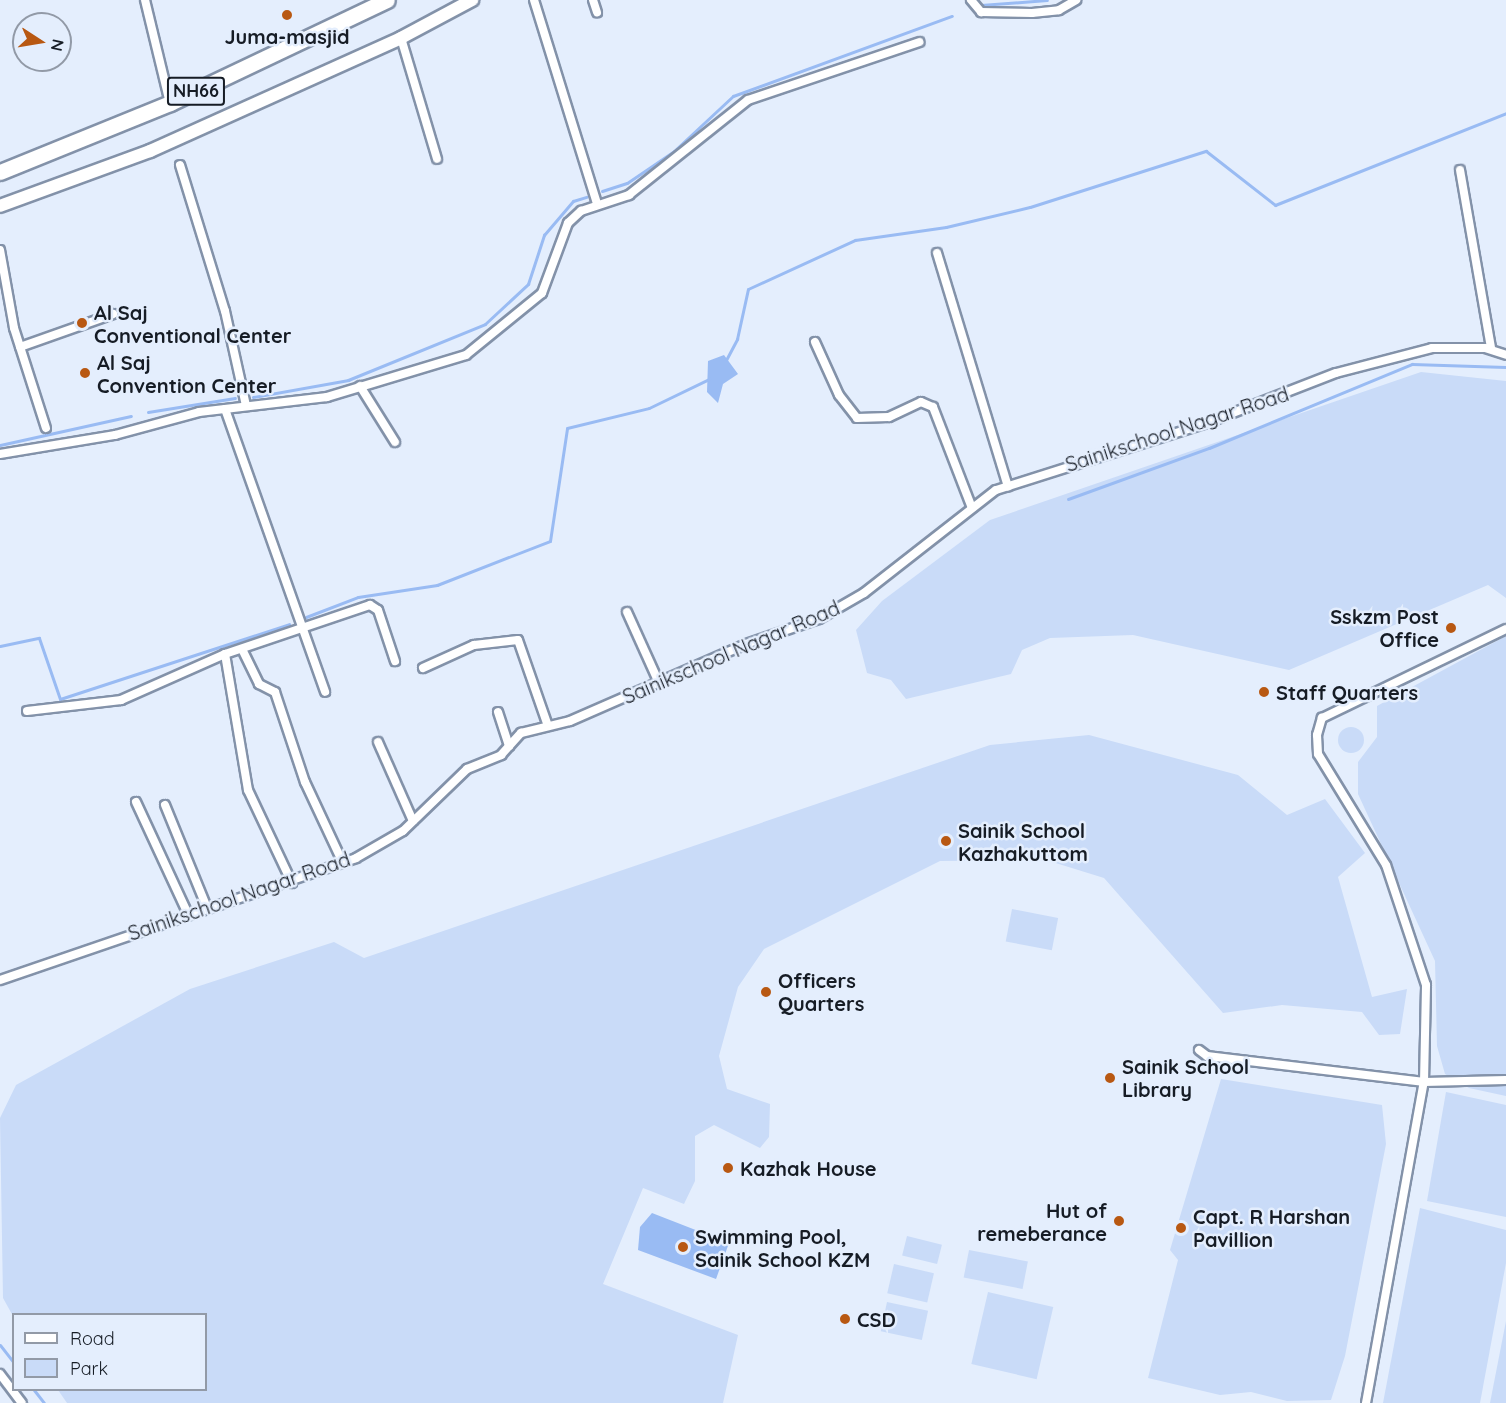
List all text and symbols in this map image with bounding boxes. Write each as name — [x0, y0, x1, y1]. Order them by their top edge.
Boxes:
marker: Juma-masjid — [280, 8, 294, 22]
north arrow — [12, 12, 72, 72]
place label: Juma-masjid — [224, 24, 350, 48]
text: N — [47, 37, 69, 53]
road number: NH66 — [166, 76, 226, 106]
place label: Al Saj Conventional Center — [94, 300, 291, 347]
marker: Al Saj Conventional Center — [75, 316, 89, 330]
place label: Al Saj Convention Center — [97, 350, 276, 397]
marker: Al Saj Convention Center — [78, 366, 92, 380]
street label: Sainikschool Nagar Road — [1062, 382, 1292, 476]
street label: Sainikschool Nagar Road — [619, 595, 843, 709]
place label: Sskzm Post Office — [1330, 604, 1439, 651]
marker: Sskzm Post Office — [1444, 621, 1458, 635]
place label: Staff Quarters — [1276, 680, 1418, 704]
marker: Staff Quarters — [1257, 685, 1271, 699]
place label: Sainik School Kazhakuttom — [958, 818, 1088, 865]
marker: Sainik School Kazhakuttom — [939, 834, 953, 848]
street label: Sainikschool Nagar Road — [125, 847, 353, 945]
place label: Officers Quarters — [778, 969, 864, 1016]
marker: Officers Quarters — [759, 985, 773, 999]
place label: Sainik School Library — [1122, 1054, 1249, 1101]
marker: Sainik School Library — [1103, 1071, 1117, 1085]
place label: Kazhak House — [740, 1156, 877, 1180]
marker: Kazhak House — [721, 1161, 735, 1175]
place label: Hut of remeberance — [977, 1198, 1107, 1245]
place label: Capt. R Harshan Pavillion — [1193, 1204, 1350, 1251]
marker: Hut of remeberance — [1112, 1214, 1126, 1228]
marker: Capt. R Harshan Pavillion — [1174, 1221, 1188, 1235]
place label: Swimming Pool, Sainik School KZM — [695, 1224, 870, 1271]
marker: Swimming Pool, Sainik School KZM — [676, 1240, 690, 1254]
place label: CSD — [857, 1307, 896, 1331]
marker: CSD — [838, 1312, 852, 1326]
legend — [12, 1313, 207, 1391]
text: Road — [70, 1327, 115, 1350]
text: Park — [70, 1357, 108, 1380]

